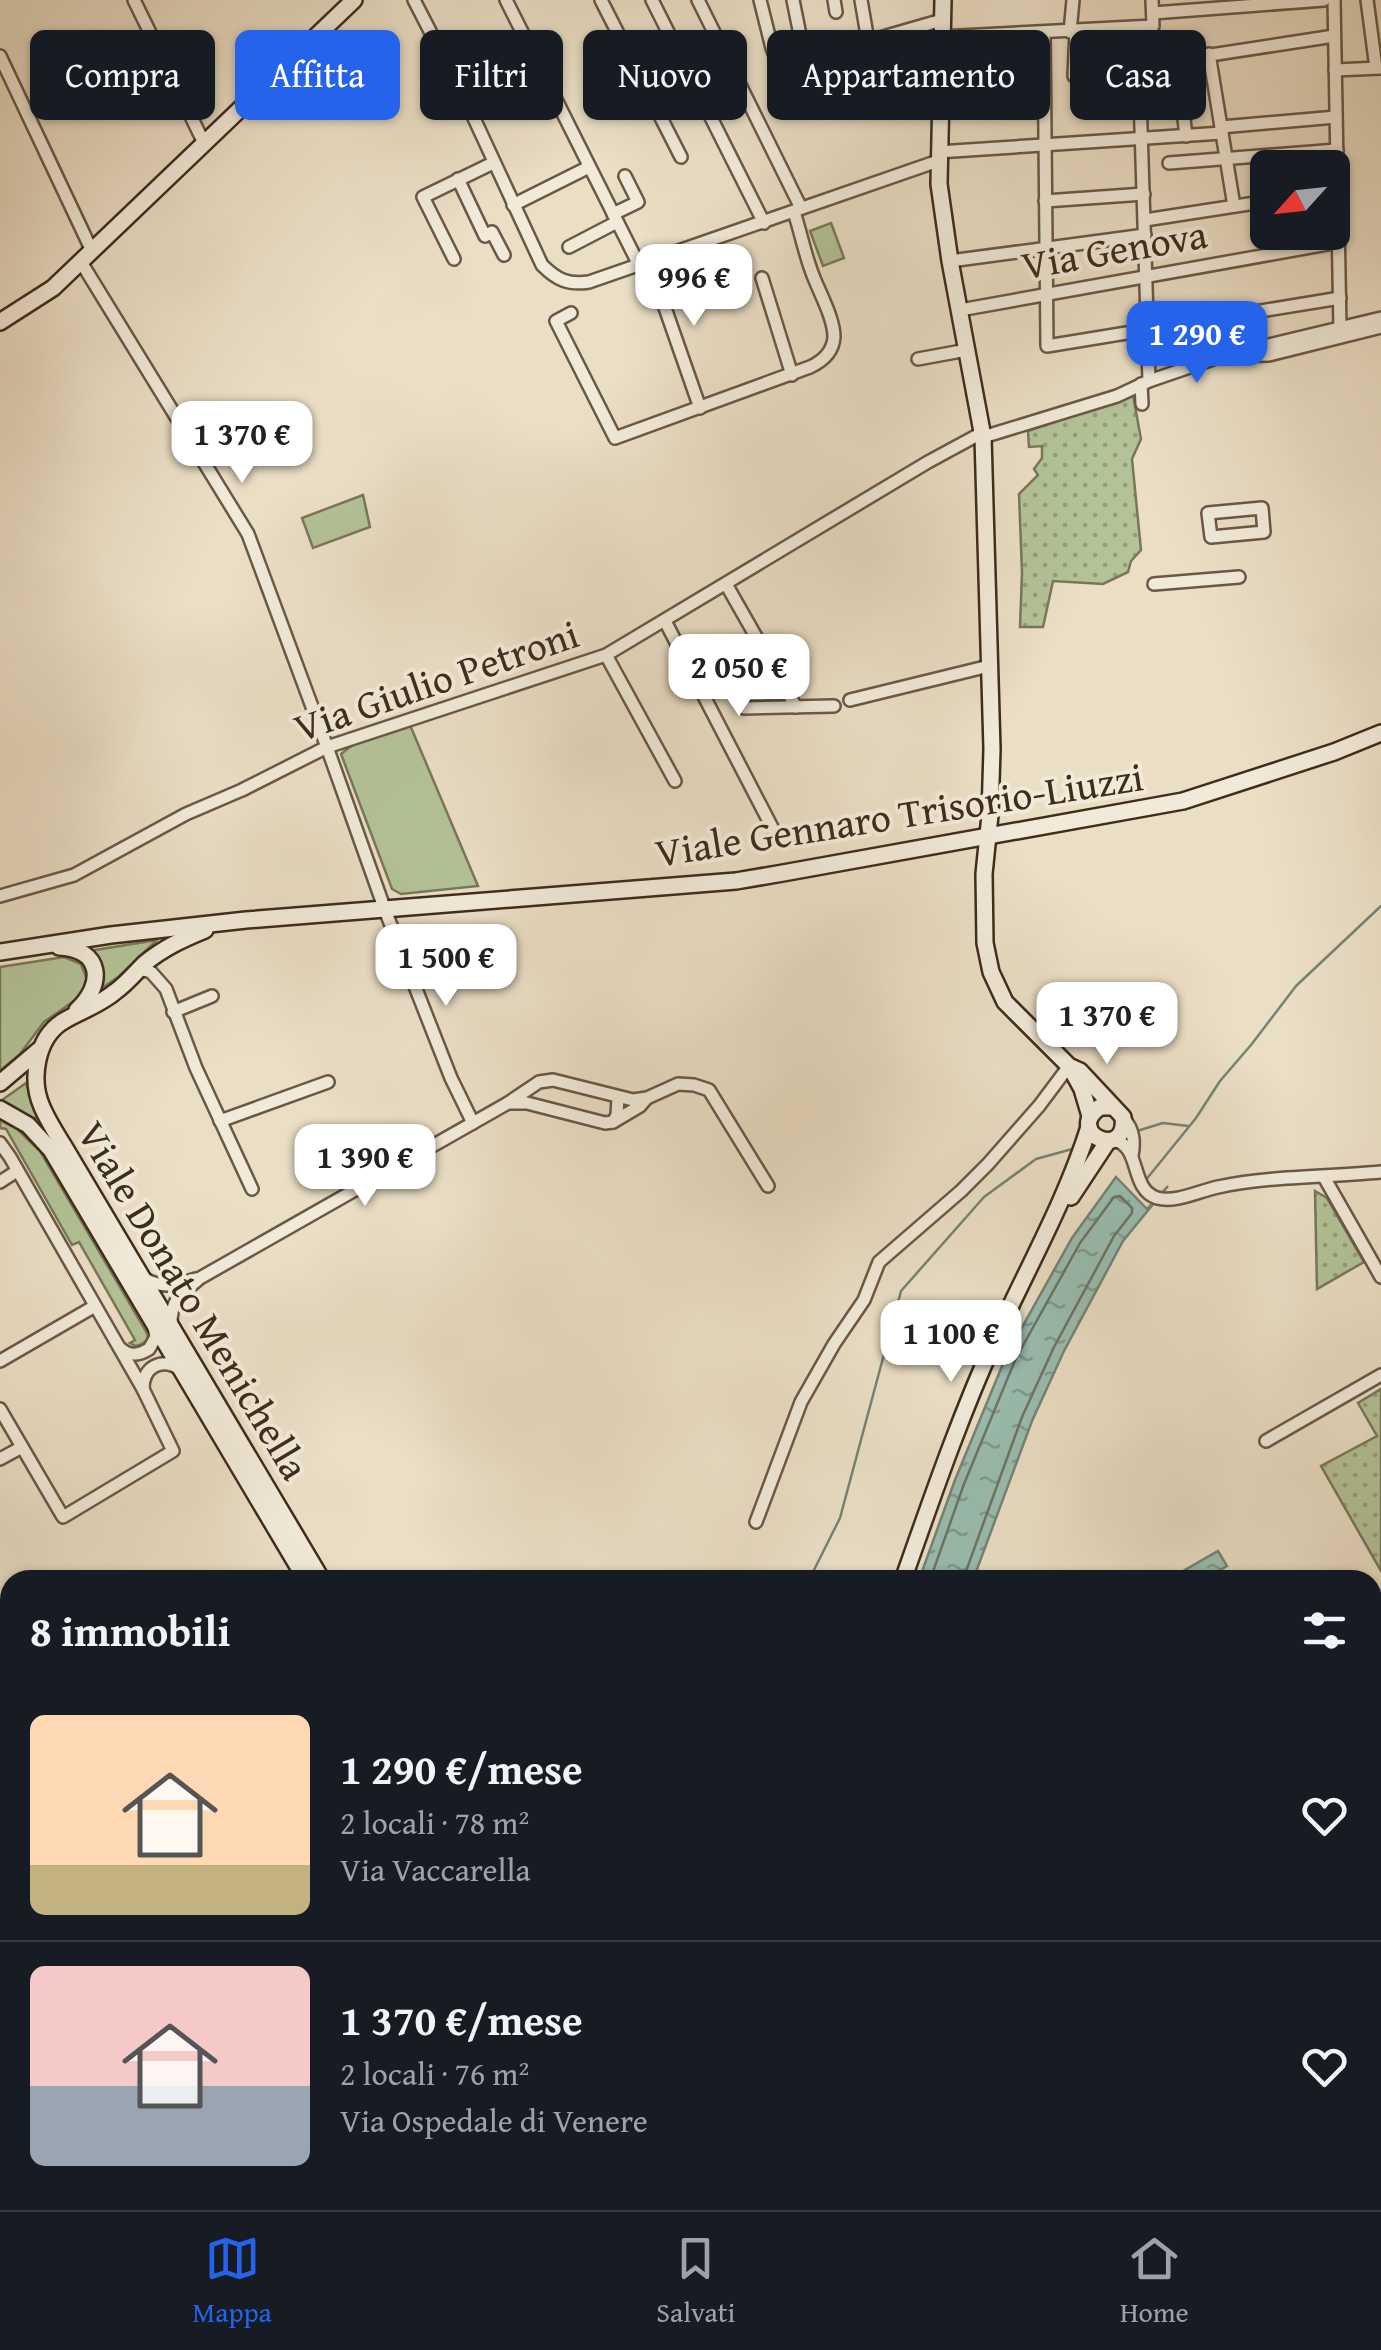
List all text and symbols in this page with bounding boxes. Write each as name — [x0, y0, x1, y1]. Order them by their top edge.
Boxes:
chip: Compra — [30, 30, 215, 120]
chip: Affitta — [235, 30, 400, 120]
chip: Filtri — [420, 30, 563, 120]
chip: Nuovo — [583, 30, 747, 120]
chip: Appartamento — [767, 30, 1050, 120]
chip: Casa — [1070, 30, 1206, 120]
north arrow — [1250, 150, 1350, 250]
map controls — [1250, 150, 1350, 250]
street label: Via Genova — [1017, 204, 1212, 294]
pin: 996 € — [624, 244, 764, 329]
text: 996 € — [657, 253, 731, 300]
pin: 1 290 € — [1105, 301, 1289, 386]
text: 1 290 € — [1149, 310, 1245, 357]
pin: 1 370 € — [150, 401, 334, 486]
text: 1 370 € — [194, 410, 290, 457]
street label: Via Giulio Petroni — [286, 604, 586, 756]
pin: 2 050 € — [647, 634, 831, 719]
text: 2 050 € — [691, 643, 787, 690]
street label: Viale Gennaro Trisorio-Liuzzi — [651, 746, 1147, 882]
pin: 1 500 € — [354, 924, 538, 1009]
text: 1 500 € — [398, 933, 494, 980]
pin: 1 370 € — [1015, 982, 1199, 1067]
text: 1 370 € — [1059, 991, 1155, 1038]
street label: Viale Donato Menichella — [63, 1109, 325, 1491]
pin: 1 390 € — [273, 1124, 457, 1209]
text: 1 390 € — [317, 1133, 413, 1180]
pin: 1 100 € — [859, 1300, 1043, 1385]
text: 1 100 € — [903, 1309, 999, 1356]
text: 8 immobili — [30, 1600, 230, 1661]
icon: filters — [1297, 1603, 1352, 1658]
text: 1 290 €/mese — [340, 1738, 583, 1799]
icon: home — [110, 1755, 230, 1875]
icon: heart — [1297, 1788, 1352, 1843]
text: 2 locali · 78 m² — [340, 1799, 529, 1846]
text: Via Vaccarella — [340, 1846, 531, 1893]
text: 1 370 €/mese — [340, 1989, 583, 2050]
icon: home — [110, 2006, 230, 2126]
icon: heart — [1297, 2039, 1352, 2094]
text: 2 locali · 76 m² — [340, 2050, 529, 2097]
text: Via Ospedale di Venere — [340, 2097, 648, 2144]
tab: Mappa — [192, 2231, 272, 2332]
tab: Salvati — [656, 2231, 735, 2332]
tab: Home — [1120, 2231, 1189, 2332]

